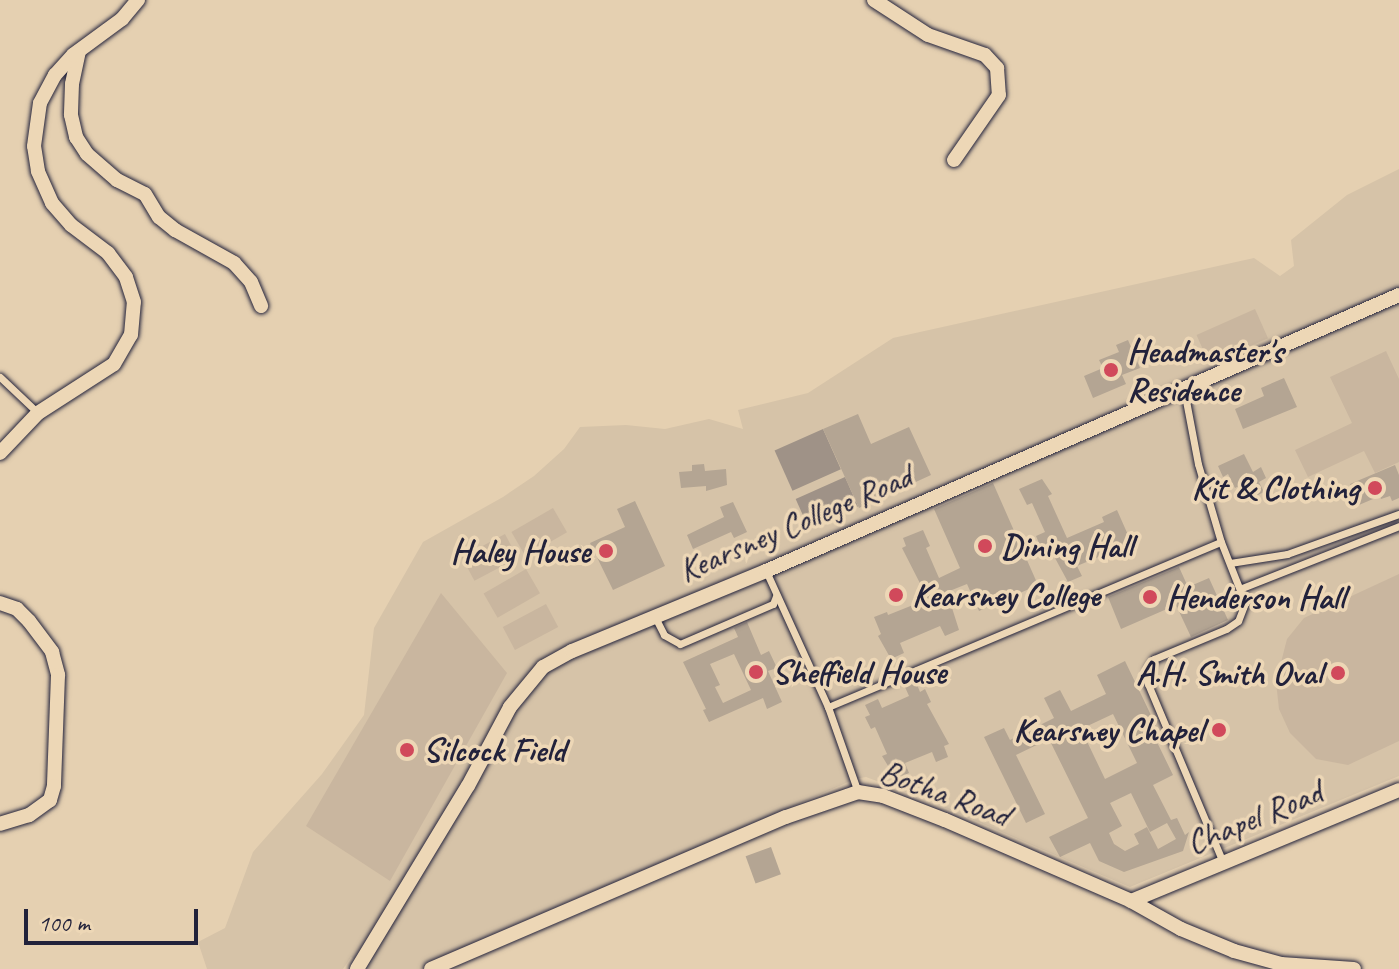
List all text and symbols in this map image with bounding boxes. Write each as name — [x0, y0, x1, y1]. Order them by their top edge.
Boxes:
place label: Headmaster's Residence — [1127, 330, 1283, 410]
marker: Headmaster's Residence — [1102, 361, 1120, 379]
street label: Kearsney College Road — [672, 456, 918, 590]
place label: Kit & Clothing — [1191, 468, 1359, 508]
marker: Kit & Clothing — [1366, 479, 1384, 497]
place label: Dining Hall — [1001, 526, 1133, 566]
place label: Haley House — [450, 531, 590, 571]
marker: Dining Hall — [976, 537, 994, 555]
marker: Haley House — [597, 542, 615, 560]
place label: Kearsney College — [912, 575, 1100, 615]
place label: Henderson Hall — [1166, 577, 1345, 617]
marker: Kearsney College — [887, 586, 905, 604]
marker: Henderson Hall — [1141, 588, 1159, 606]
place label: Sheffield House — [772, 652, 946, 692]
place label: A.H. Smith Oval — [1135, 653, 1322, 693]
marker: Sheffield House — [747, 663, 765, 681]
marker: A.H. Smith Oval — [1329, 664, 1347, 682]
place label: Kearsney Chapel — [1013, 710, 1203, 750]
marker: Kearsney Chapel — [1210, 721, 1228, 739]
place label: Silcock Field — [423, 730, 566, 770]
marker: Silcock Field — [398, 741, 416, 759]
street label: Botha Road — [875, 751, 1015, 835]
street label: Chapel Road — [1181, 772, 1327, 862]
scale bar — [28, 893, 202, 943]
text: 100 m — [38, 908, 90, 938]

